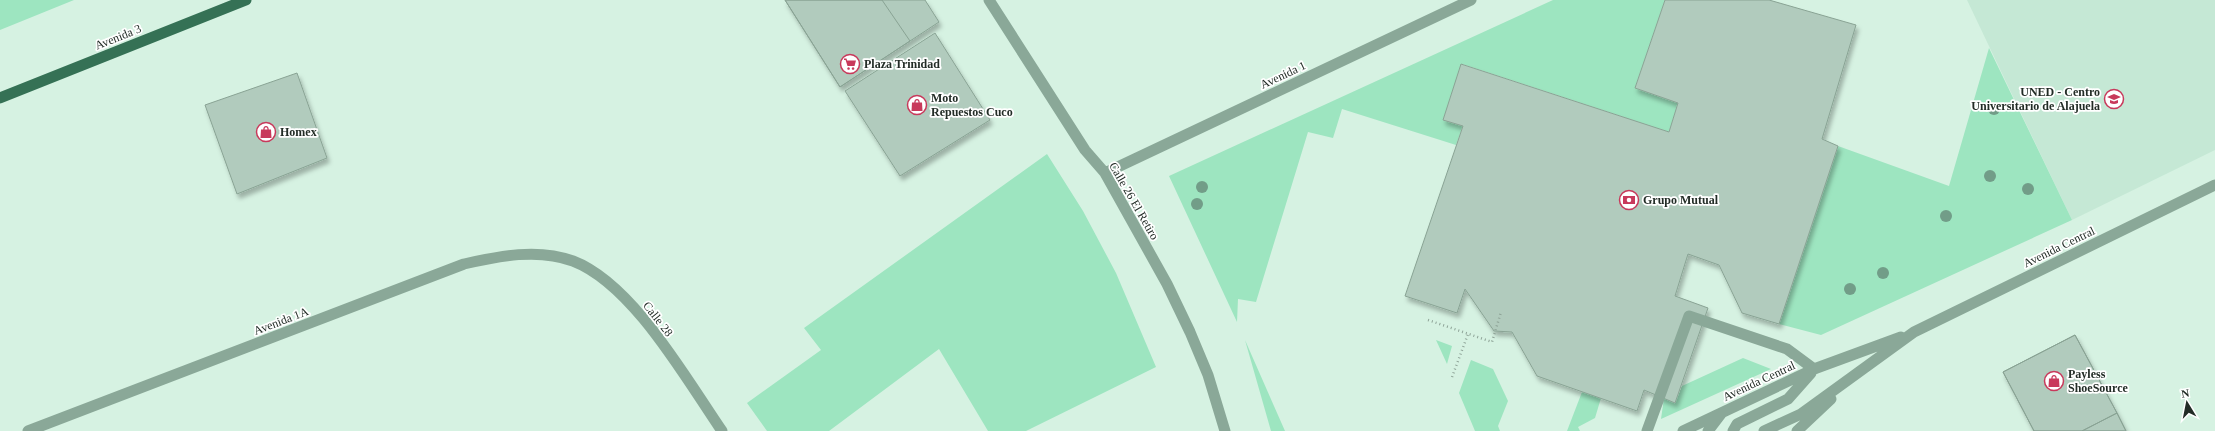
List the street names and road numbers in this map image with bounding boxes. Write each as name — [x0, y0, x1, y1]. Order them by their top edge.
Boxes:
street label: Avenida 3 — [93, 21, 143, 53]
street label: Avenida 1 — [1258, 58, 1308, 92]
street label: Calle 26 El Retiro — [1106, 160, 1162, 242]
street label: Avenida Central — [2021, 223, 2098, 270]
street label: Calle 28 — [640, 299, 676, 339]
street label: Avenida 1A — [252, 304, 311, 338]
street label: Avenida Central — [1721, 358, 1798, 404]

